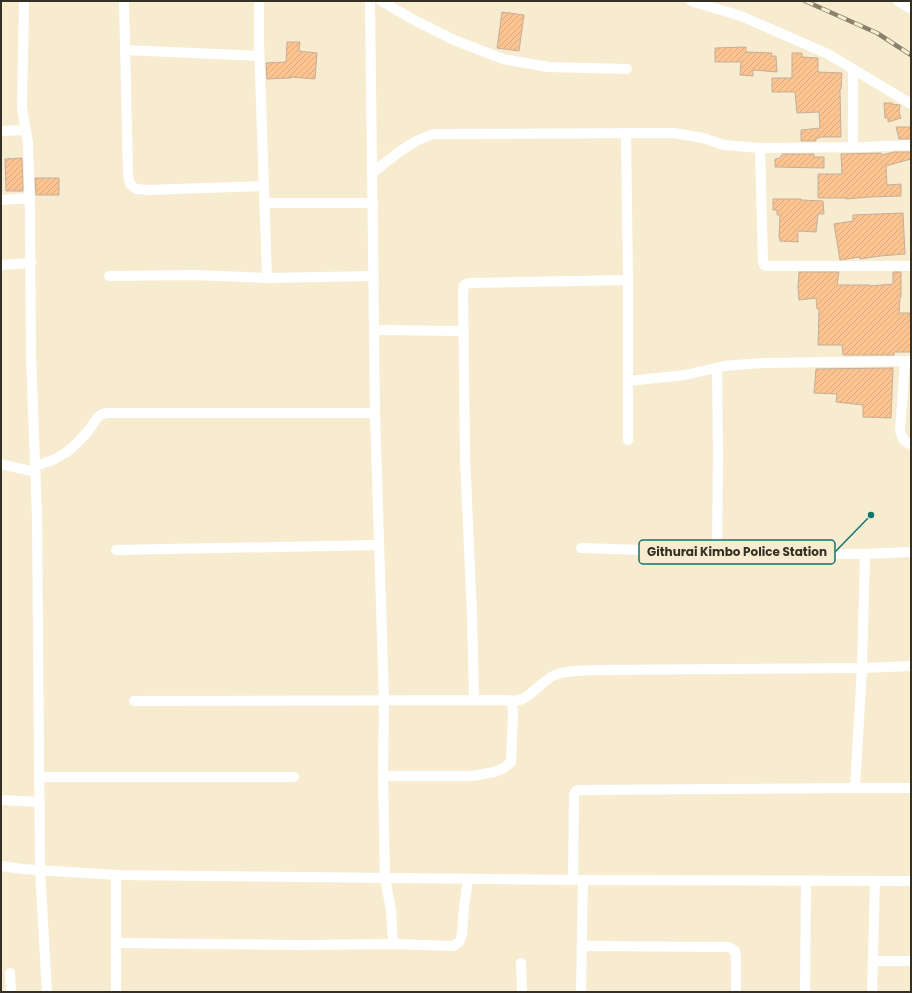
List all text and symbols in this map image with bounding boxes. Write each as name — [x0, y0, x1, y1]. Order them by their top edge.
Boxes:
callout: Githurai Kimbo Police Station — [639, 540, 835, 564]
text: Githurai Kimbo Police Station — [647, 543, 827, 560]

